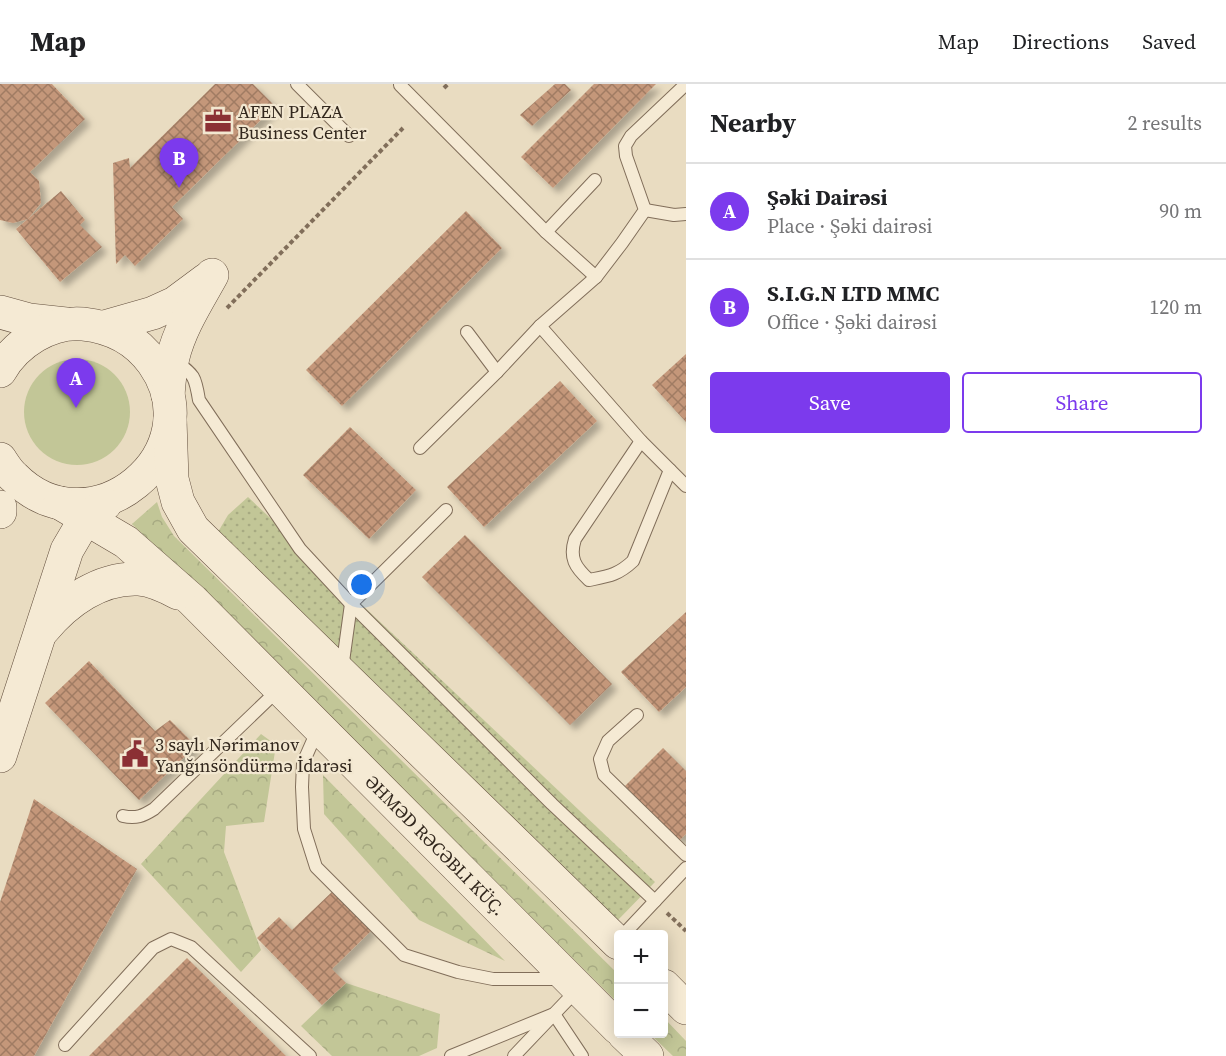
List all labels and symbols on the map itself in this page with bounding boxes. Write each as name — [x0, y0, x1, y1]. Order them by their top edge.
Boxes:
place label: AFEN PLAZA Business Center — [238, 99, 367, 145]
office icon: AFEN PLAZA Business Center — [203, 106, 233, 136]
pin: B — [160, 138, 198, 188]
pin: A — [56, 358, 96, 408]
your location — [347, 570, 376, 599]
place label: 3 saylı Nərimanov Yanğınsöndürmə İdarəsi — [155, 732, 352, 778]
public building icon: 3 saylı Nərimanov Yanğınsöndürmə İdarəsi — [120, 739, 150, 769]
street label: ƏHMƏD RƏCƏBLI KÜÇ. — [360, 769, 511, 921]

